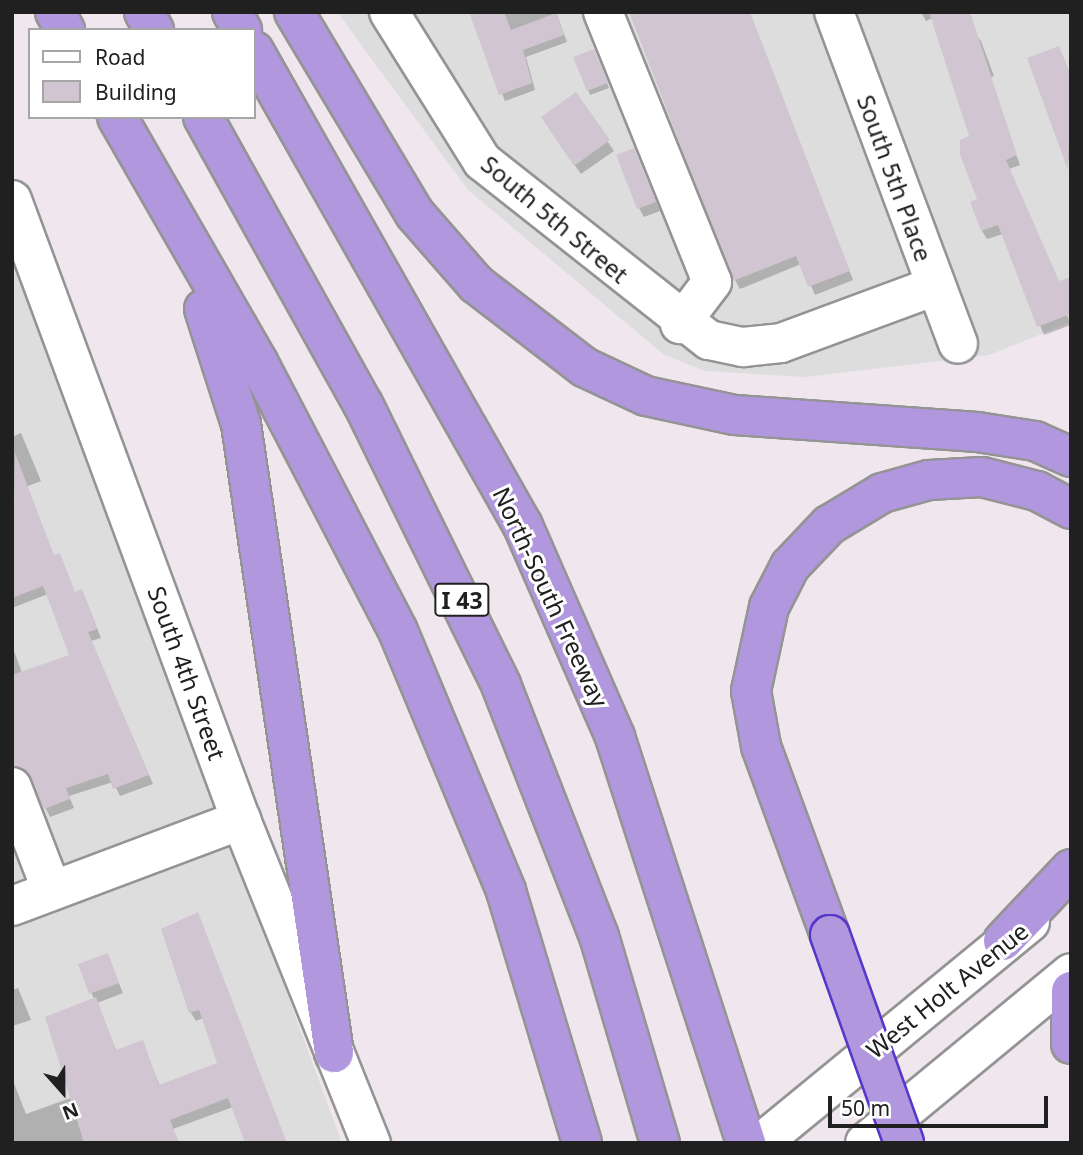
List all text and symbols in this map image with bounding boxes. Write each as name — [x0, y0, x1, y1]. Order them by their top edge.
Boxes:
legend — [28, 28, 256, 119]
text: Road — [95, 43, 145, 71]
text: Building — [95, 78, 177, 106]
street label: South 5th Place — [852, 91, 938, 265]
street label: South 5th Street — [476, 149, 634, 289]
street label: North-South Freeway — [487, 483, 615, 711]
road number: I 43 — [434, 580, 490, 620]
street label: South 4th Street — [142, 582, 232, 764]
street label: West Holt Avenue — [860, 916, 1034, 1064]
north arrow — [28, 1057, 98, 1127]
scale bar — [831, 1082, 1052, 1126]
text: 50 m — [841, 1094, 890, 1122]
text: N — [59, 1097, 82, 1127]

